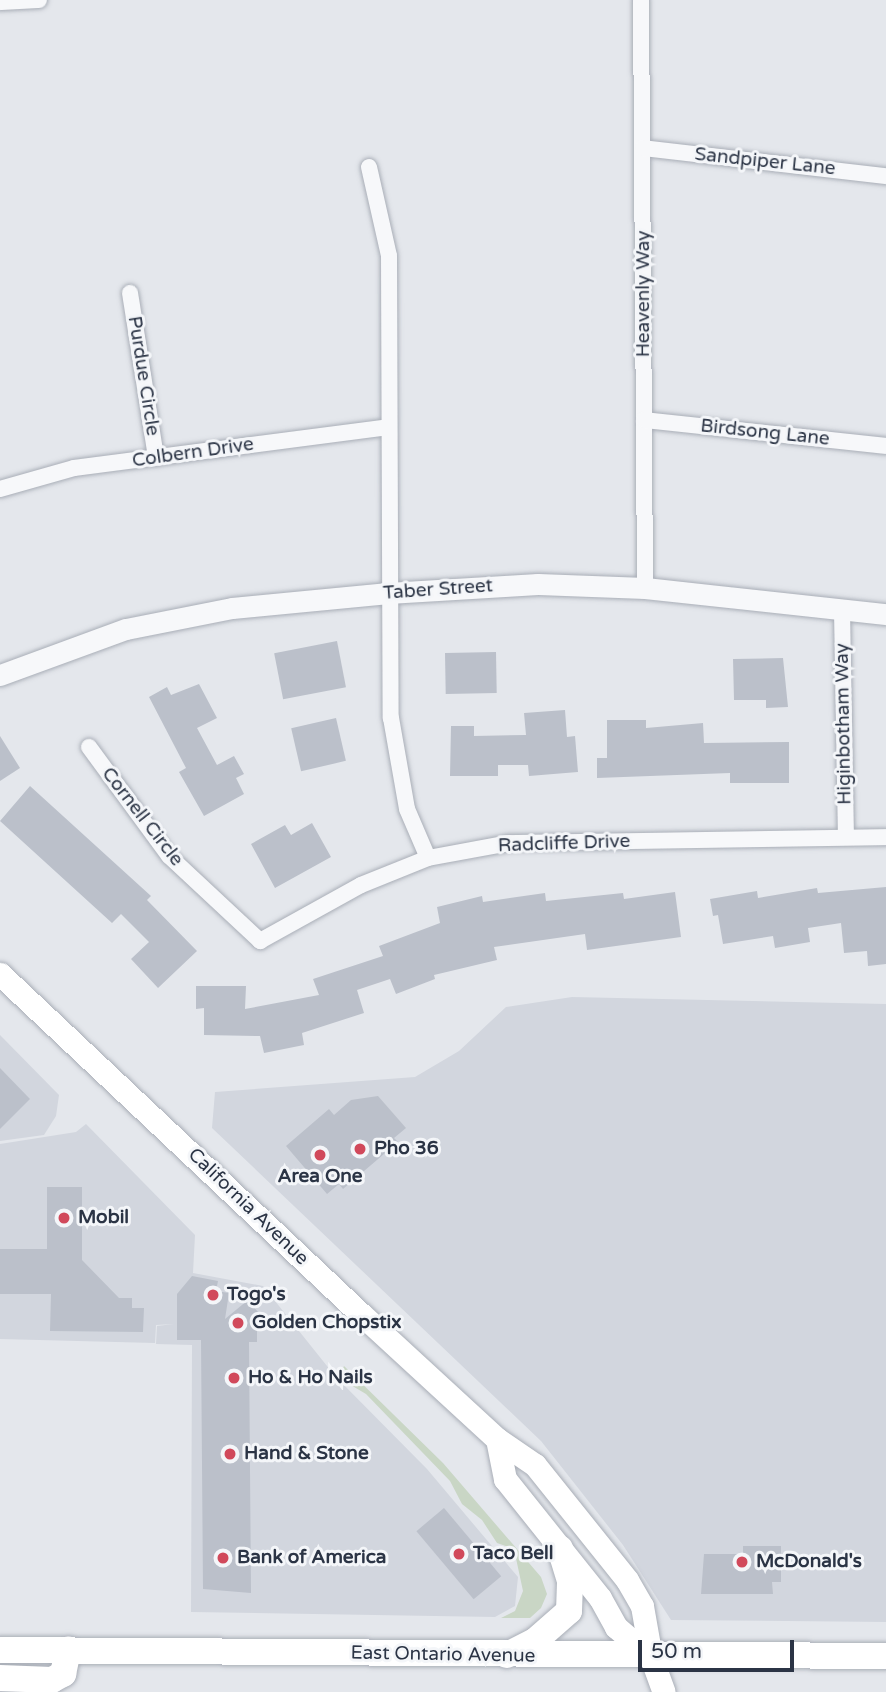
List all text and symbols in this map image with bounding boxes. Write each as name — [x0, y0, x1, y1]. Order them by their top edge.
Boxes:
street label: Sandpiper Lane — [693, 143, 837, 181]
street label: Heavenly Way — [633, 231, 655, 357]
street label: Purdue Circle — [122, 314, 164, 438]
street label: Birdsong Lane — [699, 415, 831, 451]
street label: Colbern Drive — [131, 433, 255, 473]
street label: Taber Street — [382, 575, 494, 605]
street label: Higinbotham Way — [831, 643, 857, 805]
street label: Cornell Circle — [96, 763, 188, 871]
street label: Radcliffe Drive — [497, 830, 631, 858]
place label: Pho 36 — [374, 1138, 439, 1160]
marker: Pho 36 — [352, 1141, 368, 1157]
street label: California Avenue — [183, 1144, 313, 1270]
marker: Area One — [312, 1147, 328, 1163]
place label: Area One — [277, 1166, 363, 1188]
place label: Mobil — [78, 1207, 129, 1229]
marker: Mobil — [56, 1210, 72, 1226]
place label: Togo's — [227, 1284, 286, 1306]
marker: Togo's — [205, 1287, 221, 1303]
place label: Golden Chopstix — [252, 1312, 402, 1334]
marker: Golden Chopstix — [230, 1315, 246, 1331]
place label: Ho & Ho Nails — [248, 1367, 373, 1389]
marker: Ho & Ho Nails — [226, 1370, 242, 1386]
place label: Hand & Stone — [244, 1443, 369, 1465]
marker: Hand & Stone — [222, 1446, 238, 1462]
place label: Taco Bell — [473, 1543, 554, 1565]
marker: Taco Bell — [451, 1546, 467, 1562]
place label: Bank of America — [237, 1547, 386, 1569]
marker: Bank of America — [215, 1550, 231, 1566]
place label: McDonald's — [756, 1551, 862, 1573]
marker: McDonald's — [734, 1554, 750, 1570]
scale bar — [641, 1626, 797, 1670]
text: 50 m — [651, 1639, 702, 1664]
street label: East Ontario Avenue — [350, 1642, 536, 1668]

